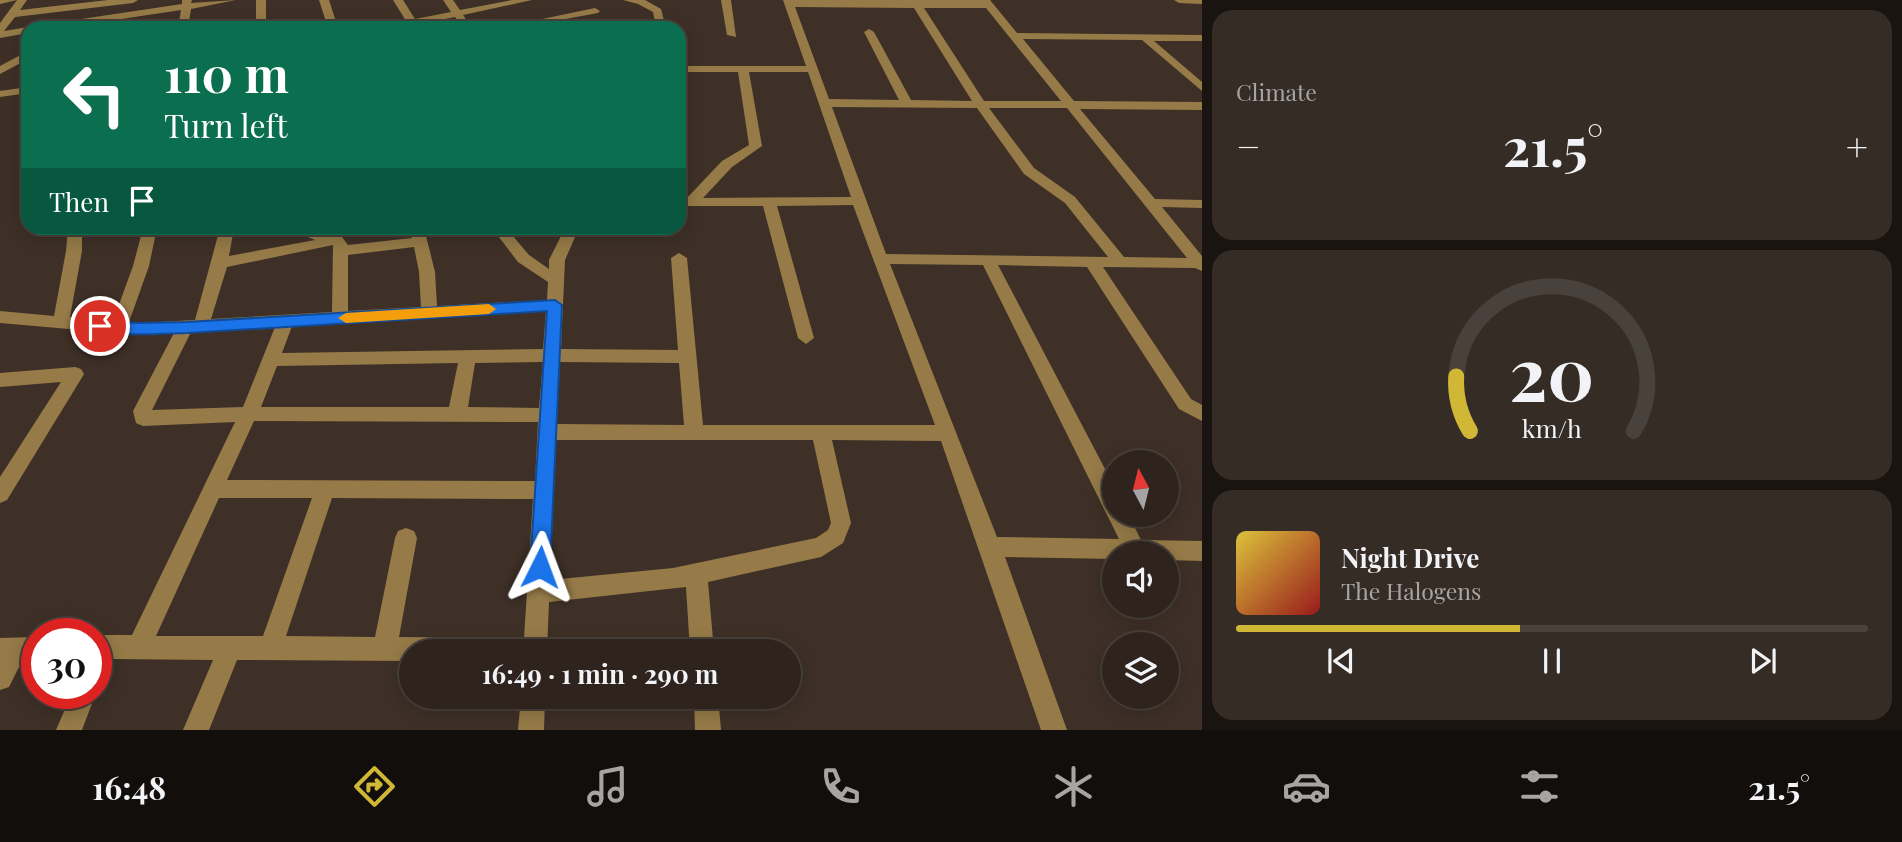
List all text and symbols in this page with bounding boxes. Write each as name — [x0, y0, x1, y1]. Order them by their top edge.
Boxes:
text: 110 m — [164, 40, 289, 105]
icon: left — [49, 49, 140, 140]
text: Climate — [1236, 76, 1317, 107]
text: Turn left — [164, 103, 288, 146]
text: 21.5° — [1503, 111, 1603, 180]
text: − — [1236, 120, 1261, 171]
text: + — [1846, 120, 1868, 171]
icon: arrive — [123, 182, 161, 220]
text: Then — [49, 184, 109, 219]
pin — [70, 296, 130, 356]
icon: arrive — [81, 307, 119, 345]
text: 20 — [1509, 322, 1595, 419]
text: km/h — [1522, 411, 1582, 444]
north arrow — [1102, 450, 1180, 527]
map controls — [1102, 450, 1179, 709]
position arrow — [503, 530, 577, 604]
text: Night Drive — [1341, 540, 1479, 575]
button: sound — [1102, 541, 1179, 618]
text: The Halogens — [1341, 575, 1481, 606]
speed limit sign: 30 — [21, 618, 112, 709]
button: layers — [1102, 632, 1179, 709]
icon: previous — [1322, 642, 1360, 680]
icon: pause — [1533, 642, 1571, 680]
icon: next — [1744, 642, 1782, 680]
text: 16:49 · 1 min · 290 m — [482, 656, 718, 691]
icon: directions — [350, 762, 399, 811]
icon: music — [583, 762, 632, 811]
icon: phone — [816, 762, 865, 811]
icon: climate — [1049, 762, 1098, 811]
icon: car — [1282, 762, 1331, 811]
icon: filters — [1515, 762, 1564, 811]
text: 16:48 — [92, 765, 166, 808]
text: 21.5° — [1748, 765, 1810, 808]

